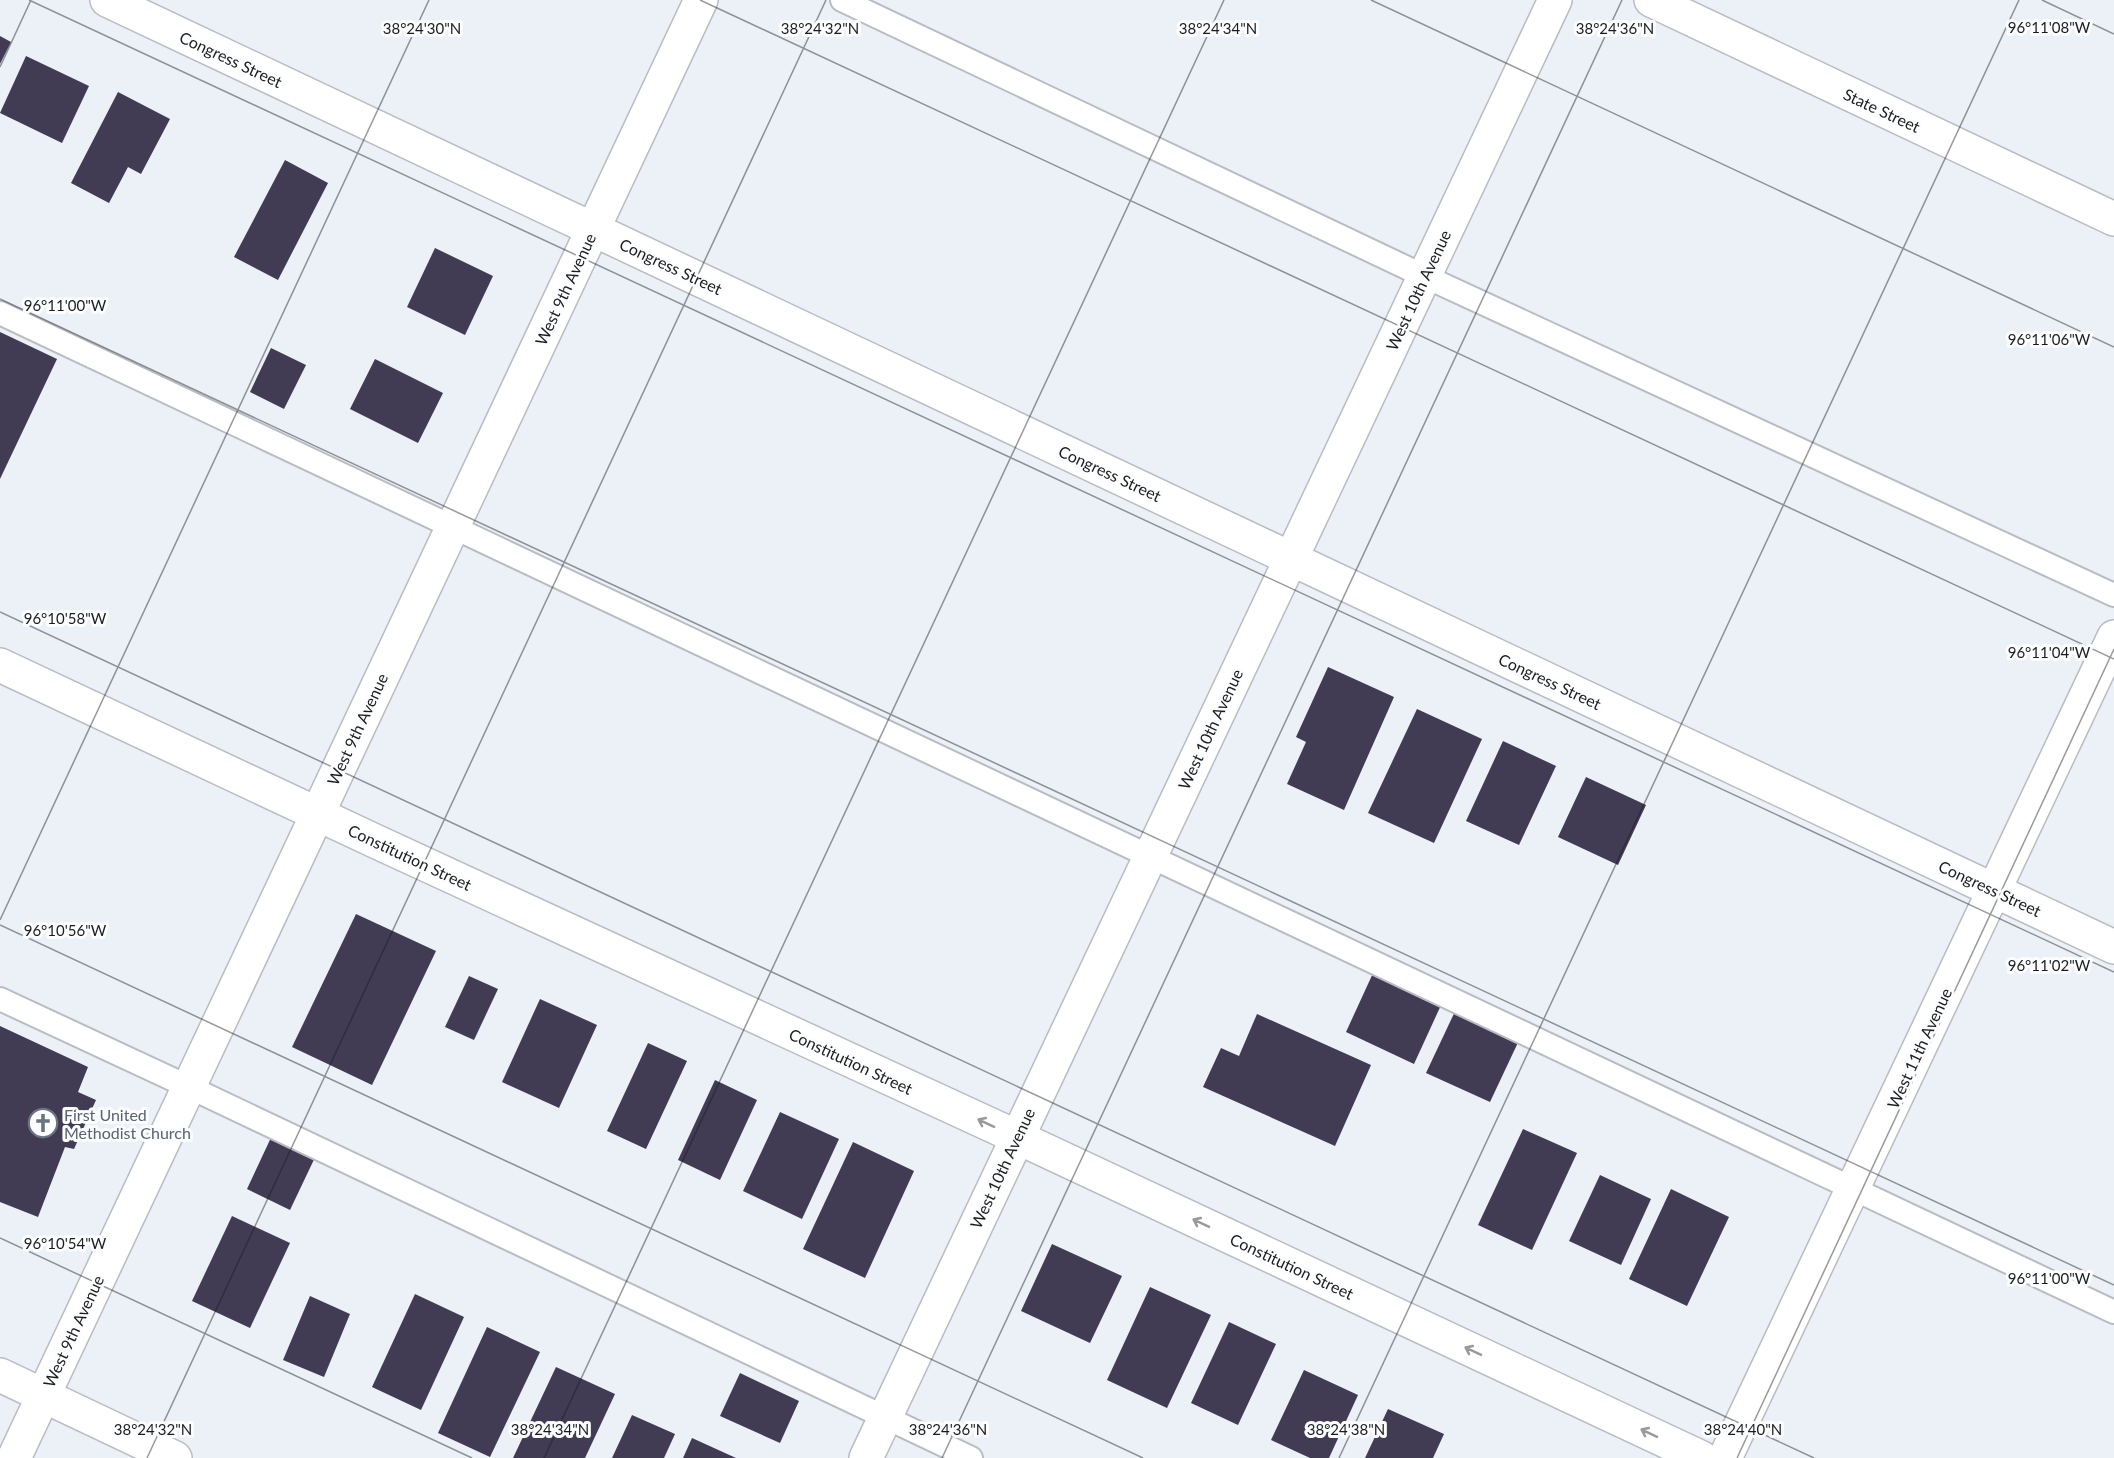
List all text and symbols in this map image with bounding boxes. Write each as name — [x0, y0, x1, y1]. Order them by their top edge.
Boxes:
text: 96°11'08"W — [2008, 18, 2091, 36]
text: 38°24'30"N — [383, 19, 461, 37]
text: 38°24'32"N — [781, 19, 859, 37]
text: 38°24'34"N — [1179, 19, 1257, 37]
text: 38°24'36"N — [1576, 19, 1654, 37]
street label: Congress Street — [177, 27, 285, 91]
street label: State Street — [1841, 84, 1924, 136]
street label: West 10th Avenue — [1382, 227, 1454, 353]
street label: West 9th Avenue — [531, 230, 599, 348]
street label: Congress Street — [617, 234, 725, 298]
text: 96°11'00"W — [24, 296, 107, 314]
text: 96°11'06"W — [2008, 330, 2091, 348]
street label: Congress Street — [1056, 441, 1164, 505]
text: 96°10'58"W — [24, 609, 107, 627]
text: 96°11'04"W — [2008, 643, 2091, 661]
street label: Congress Street — [1496, 649, 1604, 713]
street label: West 10th Avenue — [1174, 666, 1246, 792]
street label: West 9th Avenue — [323, 670, 391, 788]
street label: Constitution Street — [345, 820, 475, 894]
street label: Congress Street — [1936, 856, 2044, 920]
text: 96°10'56"W — [24, 921, 107, 939]
text: 96°11'02"W — [2008, 956, 2091, 974]
street label: West 11th Avenue — [1883, 985, 1955, 1111]
street label: Constitution Street — [786, 1024, 916, 1098]
place label: First United Methodist Church — [64, 1105, 191, 1142]
street label: West 10th Avenue — [966, 1105, 1038, 1231]
church icon: First United Methodist Church — [27, 1107, 59, 1139]
one-way arrow — [977, 1117, 995, 1128]
one-way arrow — [1192, 1217, 1210, 1229]
street label: Constitution Street — [1227, 1229, 1357, 1303]
text: 96°10'54"W — [24, 1234, 107, 1252]
text: 96°11'00"W — [2008, 1269, 2091, 1287]
street label: West 9th Avenue — [39, 1272, 107, 1390]
one-way arrow — [1464, 1344, 1482, 1356]
text: 38°24'32"N — [114, 1420, 192, 1438]
text: 38°24'34"N — [511, 1420, 589, 1438]
text: 38°24'36"N — [909, 1420, 987, 1438]
text: 38°24'38"N — [1307, 1420, 1385, 1438]
text: 38°24'40"N — [1704, 1420, 1782, 1438]
one-way arrow — [1641, 1427, 1659, 1439]

